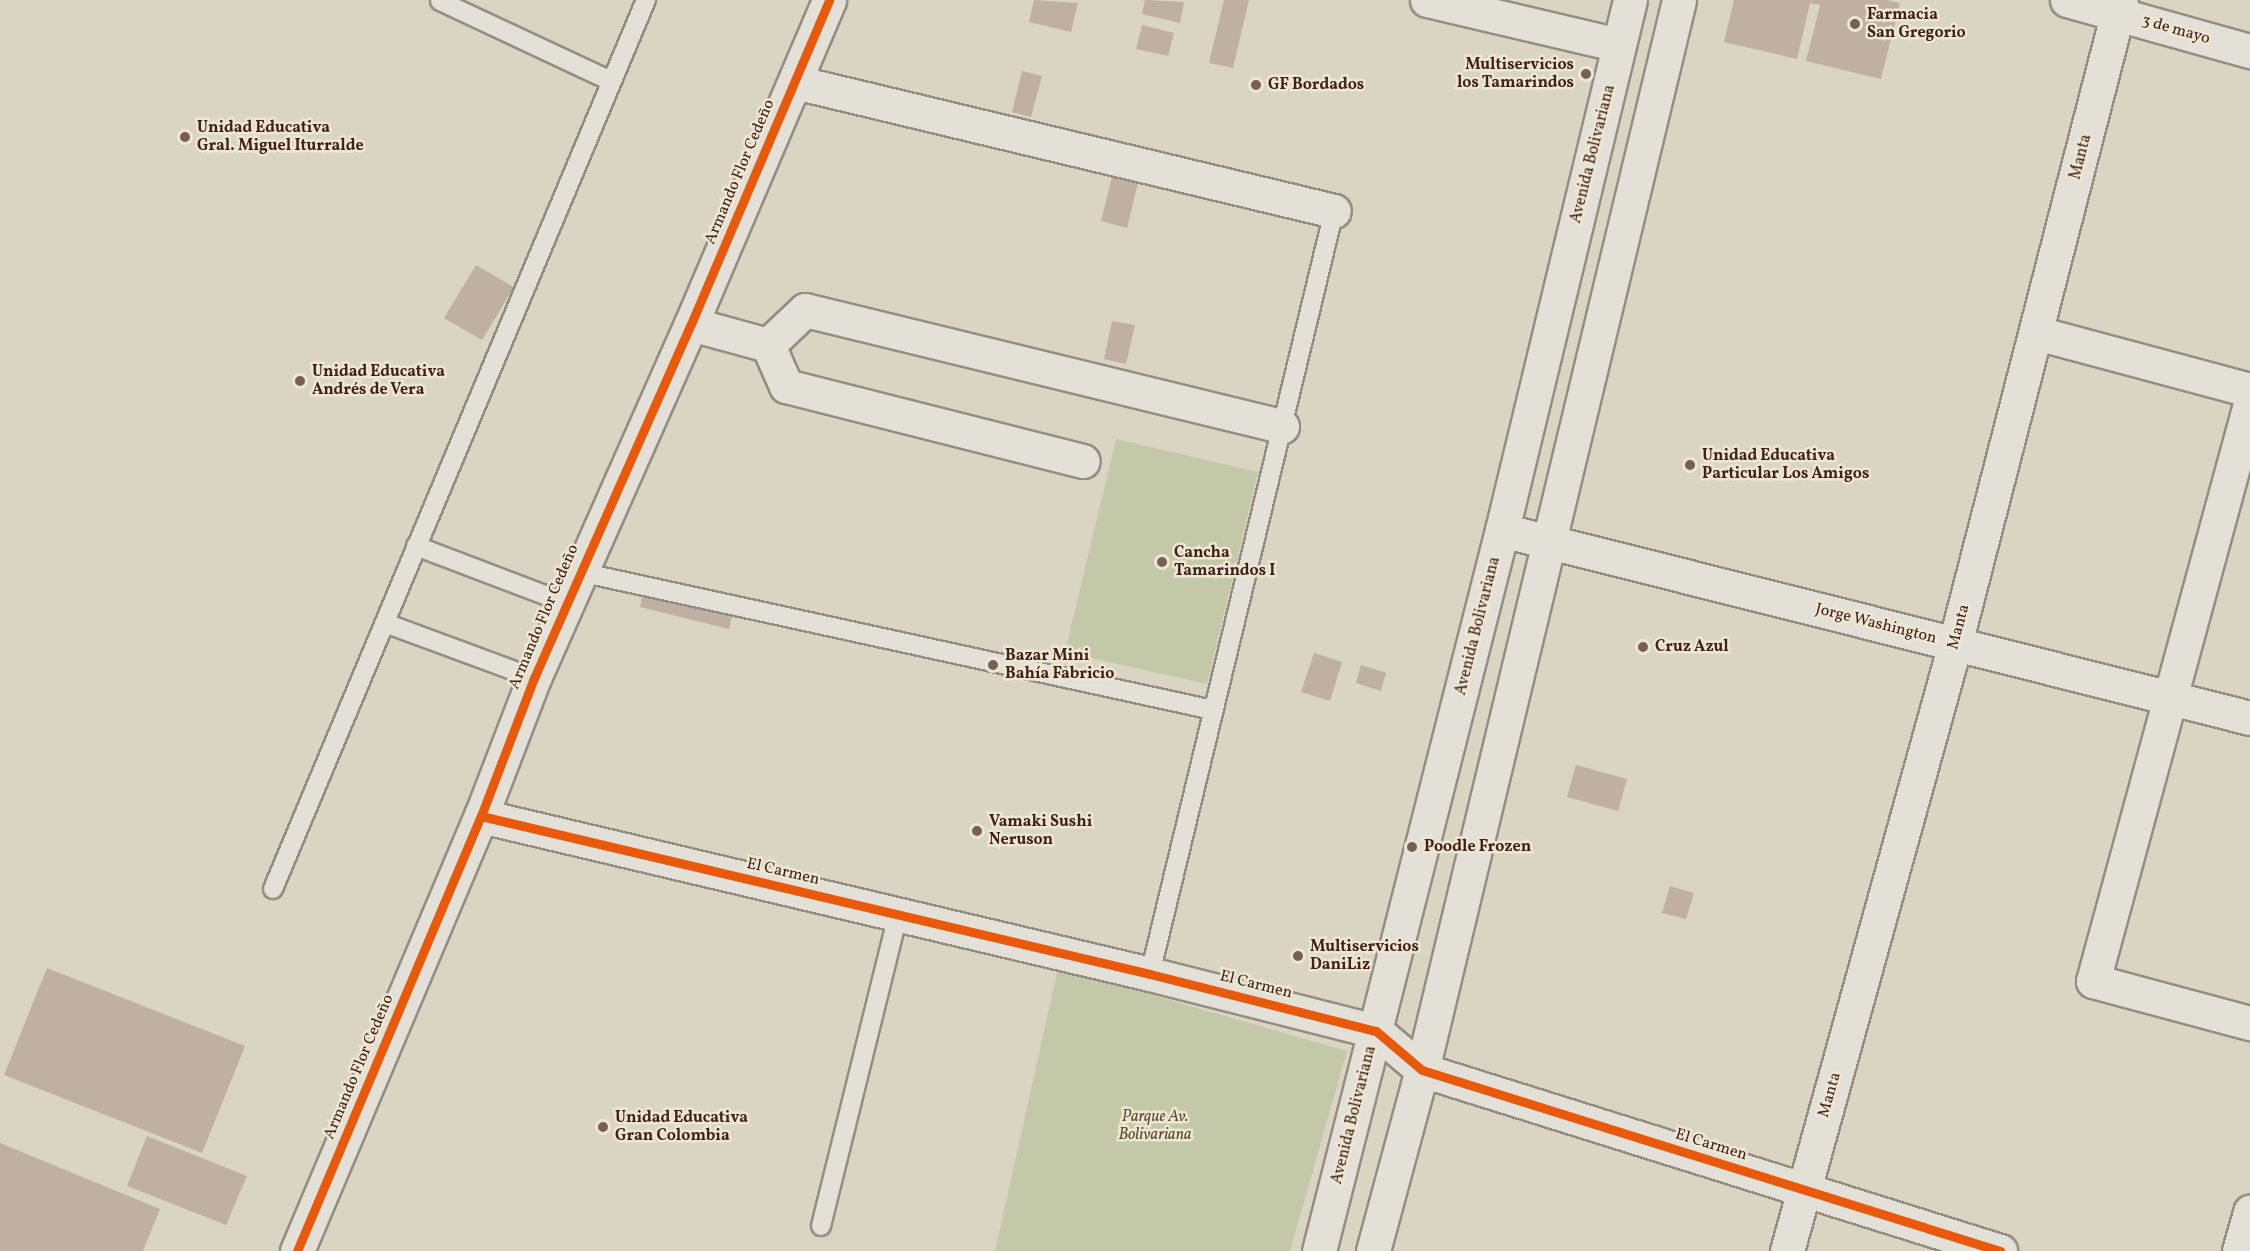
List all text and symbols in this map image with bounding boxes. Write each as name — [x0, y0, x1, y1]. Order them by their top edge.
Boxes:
place label: Farmacia San Gregorio — [1867, 5, 1966, 43]
street label: 3 de mayo — [2140, 11, 2212, 49]
marker: Farmacia San Gregorio — [1848, 17, 1862, 31]
place label: Multiservicios los Tamarindos — [1457, 55, 1574, 93]
marker: Multiservicios los Tamarindos — [1579, 67, 1593, 81]
place label: GF Bordados — [1268, 75, 1364, 95]
marker: GF Bordados — [1249, 78, 1263, 92]
street label: Avenida Bolivariana — [1566, 83, 1620, 225]
street label: Armando Flor Cedeño — [701, 97, 779, 247]
place label: Unidad Educativa Gral. Miguel Iturralde — [197, 118, 364, 156]
marker: Unidad Educativa Gral. Miguel Iturralde — [178, 130, 192, 144]
street label: Manta — [2066, 132, 2096, 182]
place label: Unidad Educativa Andrés de Vera — [312, 362, 445, 400]
marker: Unidad Educativa Andrés de Vera — [293, 374, 307, 388]
place label: Unidad Educativa Particular Los Amigos — [1702, 446, 1869, 484]
marker: Unidad Educativa Particular Los Amigos — [1683, 458, 1697, 472]
street label: Armando Flor Cedeño — [505, 542, 583, 692]
place label: Cancha Tamarindos I — [1174, 543, 1275, 581]
marker: Cancha Tamarindos I — [1155, 555, 1169, 569]
street label: Avenida Bolivariana — [1451, 555, 1505, 697]
street label: Jorge Washington — [1813, 600, 1939, 648]
street label: Manta — [1944, 602, 1974, 652]
place label: Cruz Azul — [1655, 637, 1729, 657]
marker: Cruz Azul — [1636, 640, 1650, 654]
place label: Bazar Mini Bahía Fabricio — [1005, 646, 1114, 684]
marker: Bazar Mini Bahía Fabricio — [986, 658, 1000, 672]
place label: Vamaki Sushi Neruson — [989, 812, 1092, 850]
marker: Vamaki Sushi Neruson — [970, 824, 984, 838]
place label: Poodle Frozen — [1424, 837, 1531, 857]
marker: Poodle Frozen — [1405, 840, 1419, 854]
street label: El Carmen — [745, 854, 821, 890]
place label: Multiservicios DaniLiz — [1310, 937, 1419, 975]
marker: Multiservicios DaniLiz — [1291, 949, 1305, 963]
street label: El Carmen — [1218, 967, 1294, 1003]
street label: Armando Flor Cedeño — [320, 992, 398, 1142]
street label: Avenida Bolivariana — [1327, 1044, 1381, 1186]
street label: Manta — [1814, 1070, 1846, 1120]
park label: Parque Av. Bolivariana — [1118, 1107, 1192, 1145]
place label: Unidad Educativa Gran Colombia — [615, 1108, 748, 1146]
marker: Unidad Educativa Gran Colombia — [596, 1120, 610, 1134]
street label: El Carmen — [1673, 1125, 1749, 1165]

